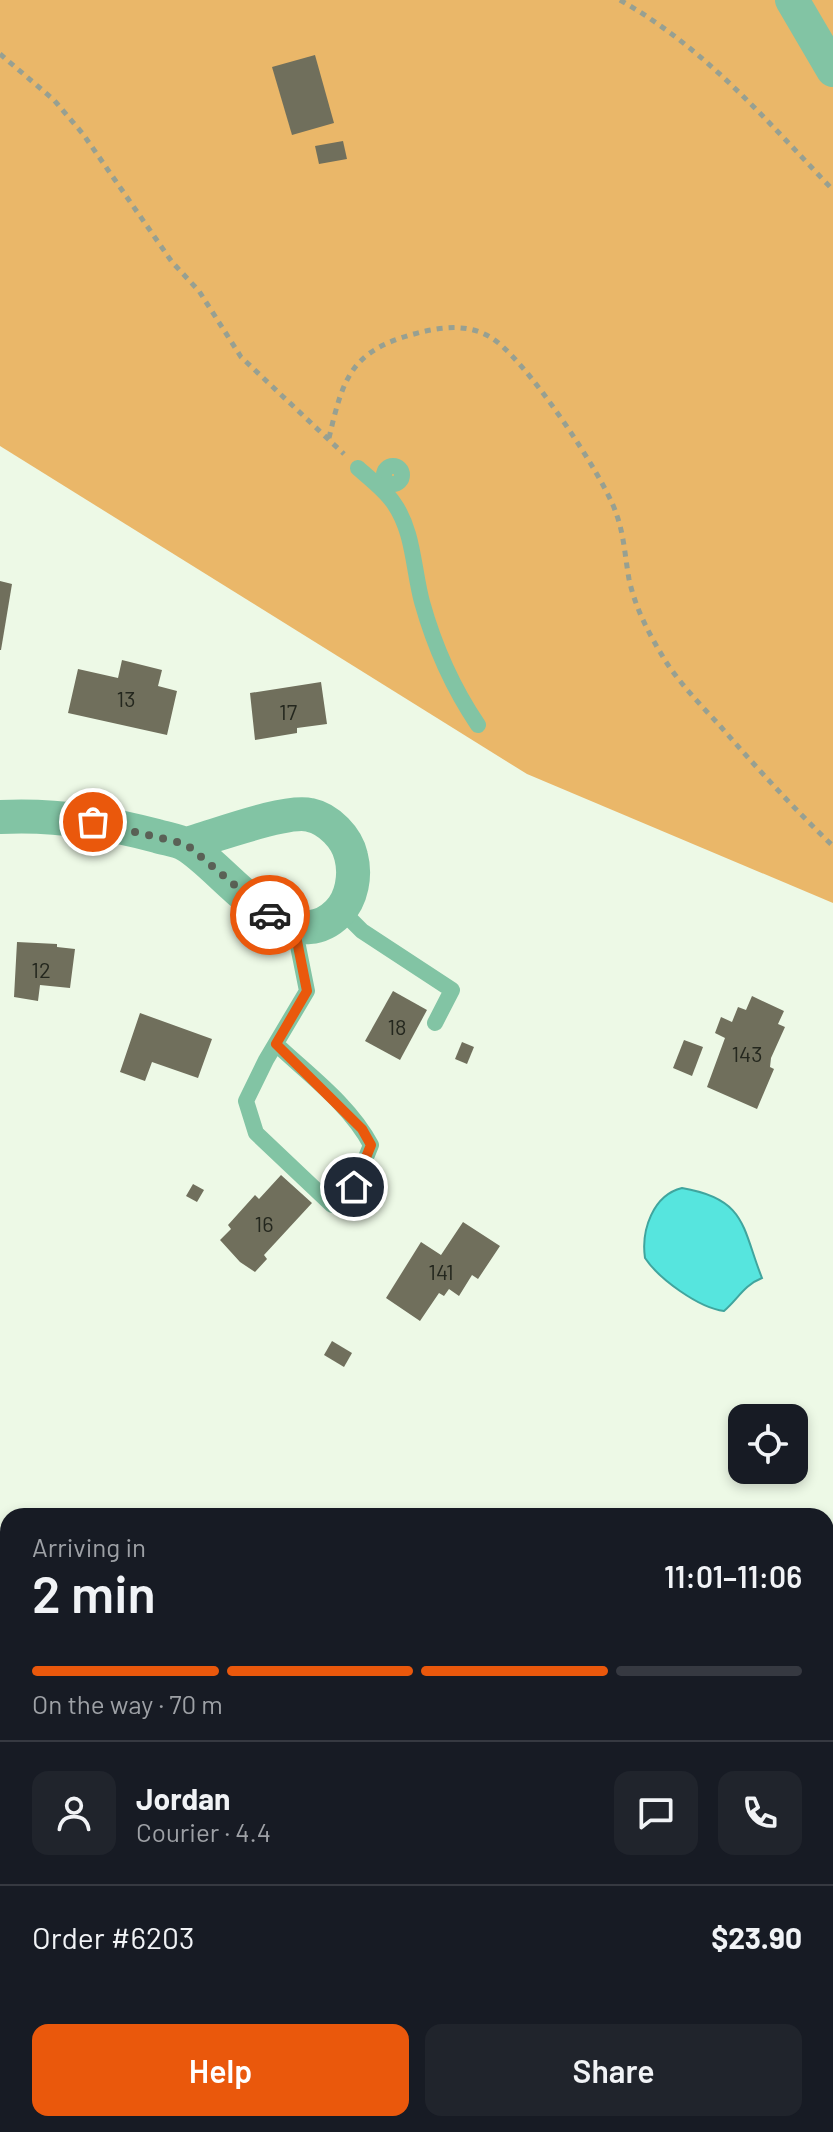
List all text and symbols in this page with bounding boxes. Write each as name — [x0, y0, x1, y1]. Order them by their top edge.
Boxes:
house number: 13 — [116, 685, 136, 711]
house number: 17 — [279, 698, 297, 724]
pin — [59, 788, 127, 856]
icon: bag — [71, 800, 115, 844]
courier — [230, 875, 310, 955]
icon: car — [248, 893, 292, 937]
house number: 12 — [31, 956, 51, 982]
house number: 18 — [387, 1013, 407, 1039]
house number: 143 — [731, 1040, 763, 1066]
pin — [320, 1153, 388, 1221]
icon: home — [332, 1165, 376, 1209]
house number: 16 — [254, 1210, 274, 1236]
house number: 141 — [428, 1258, 454, 1284]
map controls — [728, 1404, 808, 1484]
button: locate — [728, 1404, 808, 1484]
text: Arriving in — [32, 1531, 146, 1562]
text: 11:01–11:06 — [664, 1558, 802, 1594]
text: 2 min — [32, 1561, 156, 1623]
text: On the way · 70 m — [32, 1688, 223, 1719]
button: person — [32, 1771, 116, 1855]
button: chat — [614, 1771, 698, 1855]
button: phone — [718, 1771, 802, 1855]
text: Jordan — [136, 1780, 231, 1816]
text: Courier · 4.4 — [136, 1816, 271, 1847]
text: Order #6203 — [32, 1919, 194, 1955]
text: $23.90 — [711, 1919, 802, 1955]
button: Help — [32, 2024, 409, 2116]
button: Share — [425, 2024, 802, 2116]

